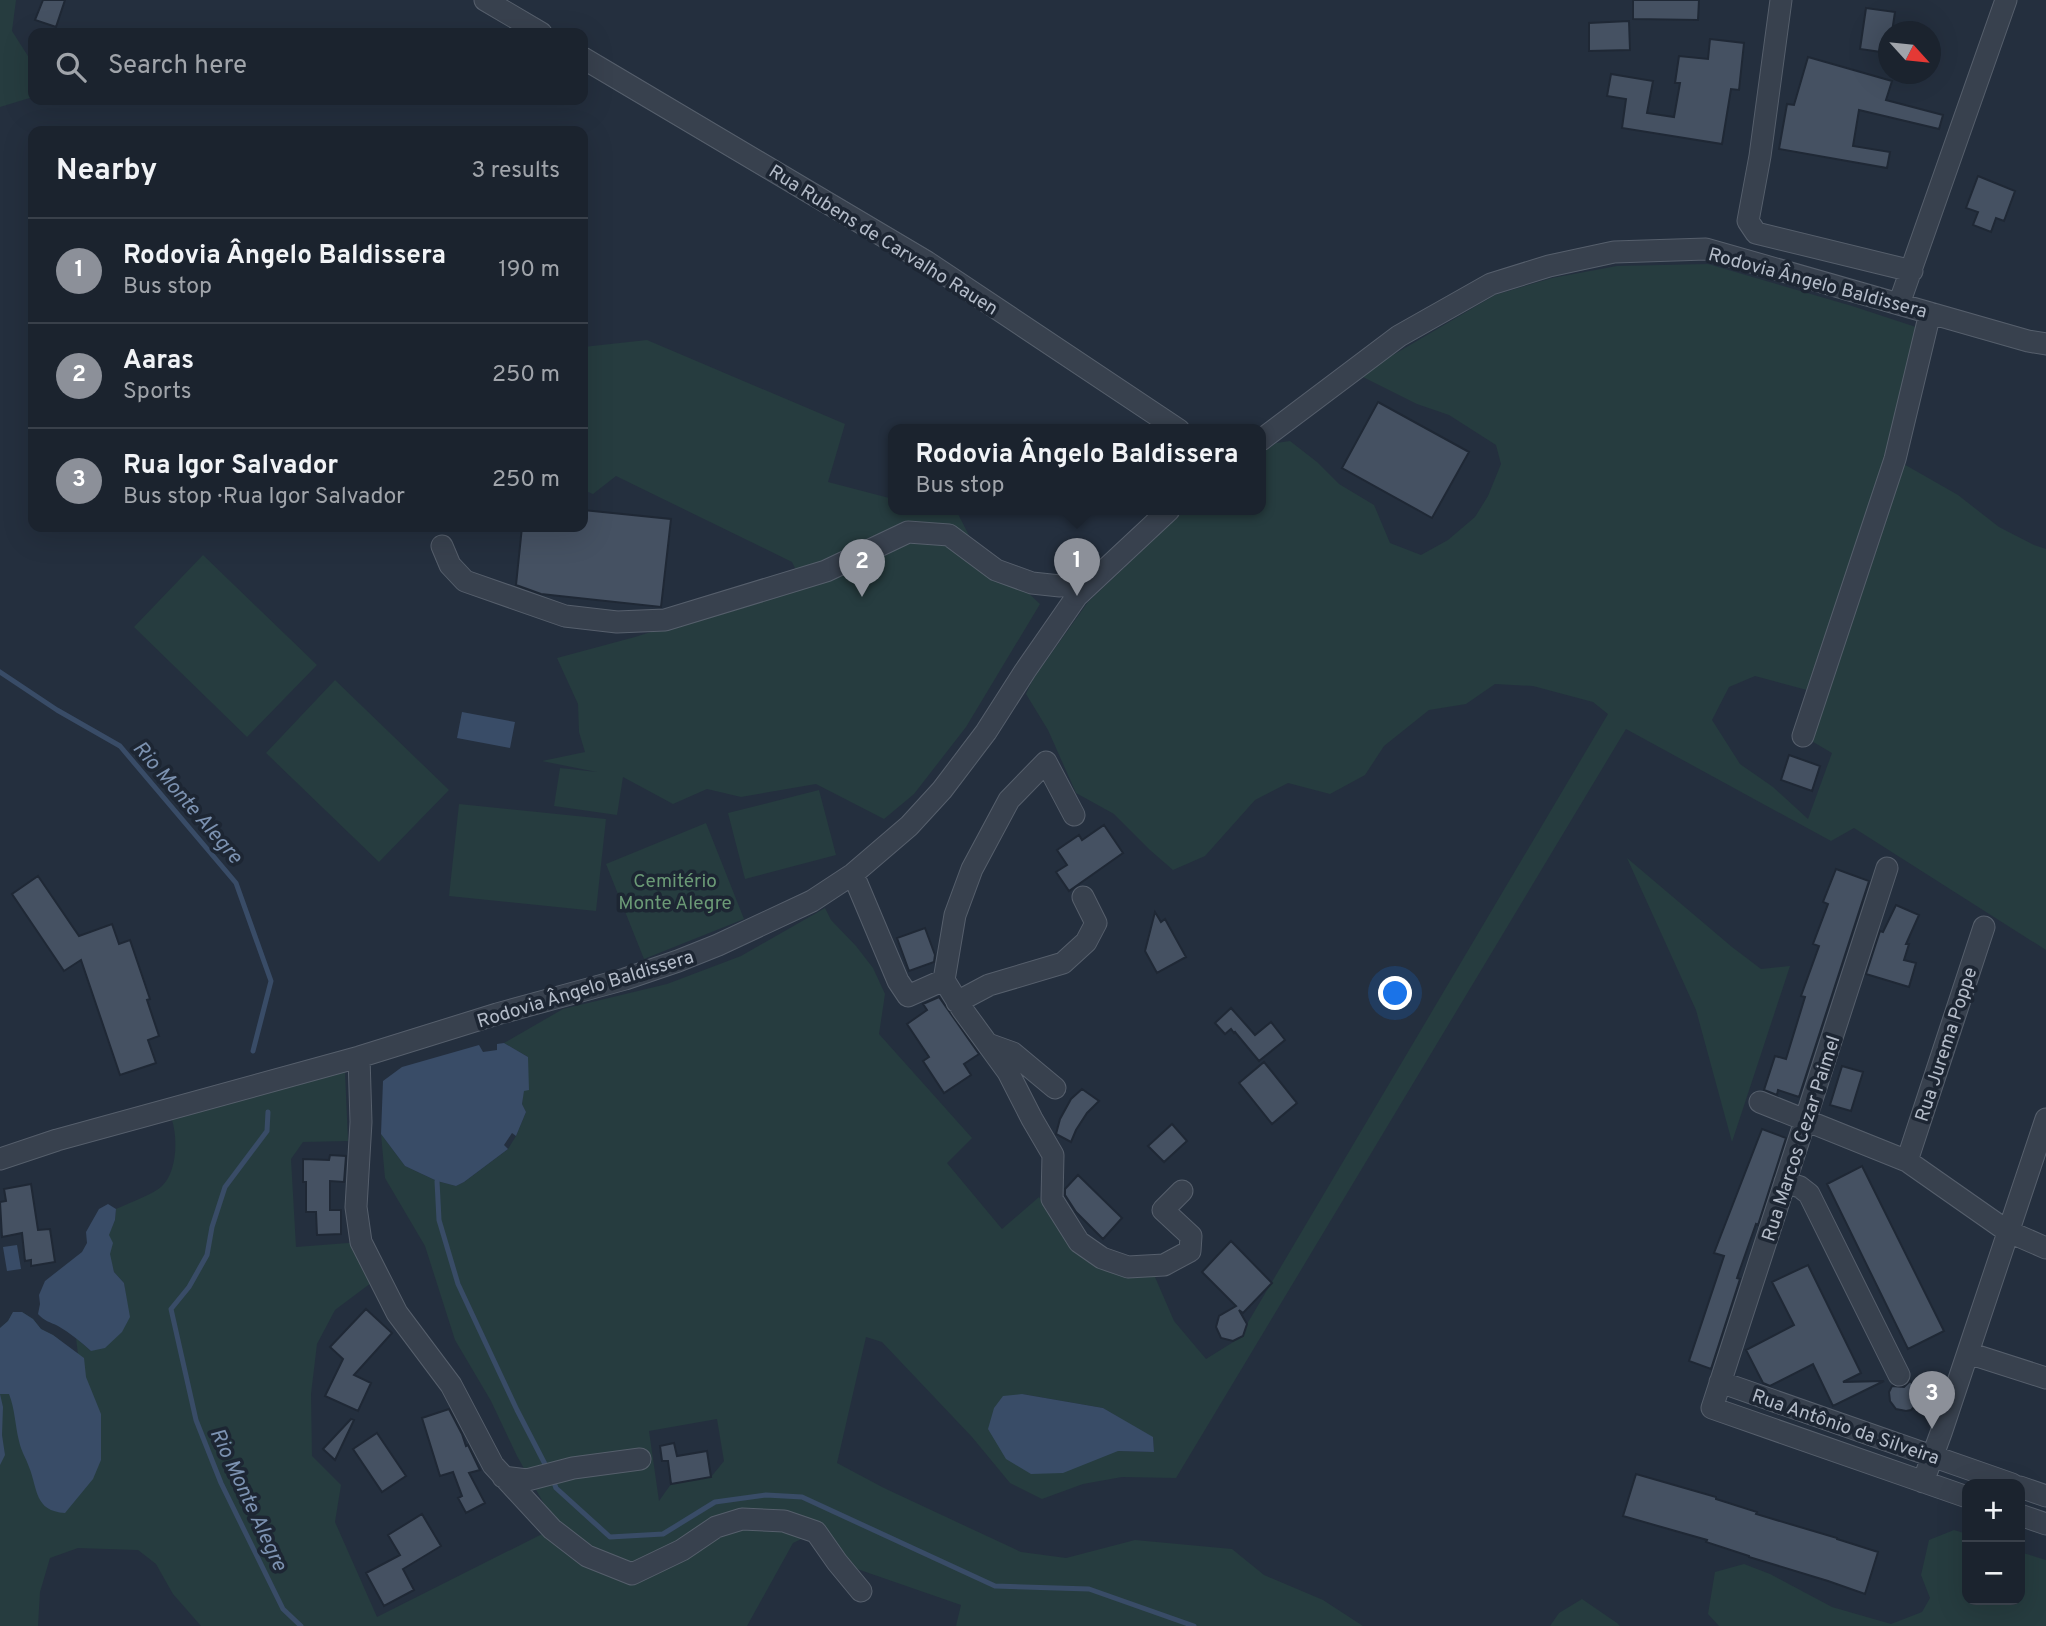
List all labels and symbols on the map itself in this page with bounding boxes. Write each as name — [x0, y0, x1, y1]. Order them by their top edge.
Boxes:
north arrow — [1878, 21, 1941, 84]
street label: Rua Rubens de Carvalho Rauen — [764, 160, 1002, 321]
street label: Rodovia Ângelo Baldissera — [1706, 242, 1930, 325]
pin: 1 — [1054, 538, 1100, 596]
pin: 2 — [839, 539, 885, 597]
water label: Rio Monte Alegre — [126, 736, 248, 871]
park label: Cemitério Monte Alegre — [618, 870, 732, 916]
street label: Rodovia Ângelo Baldissera — [474, 945, 697, 1034]
street label: Rua Jurema Poppe — [1911, 964, 1983, 1125]
your location — [1378, 976, 1412, 1010]
street label: Rua Marcos Cezar Paimel — [1757, 1033, 1847, 1245]
pin: 3 — [1909, 1371, 1955, 1429]
street label: Rua Antônio da Silveira — [1749, 1385, 1942, 1471]
water label: Rio Monte Alegre — [203, 1424, 293, 1576]

